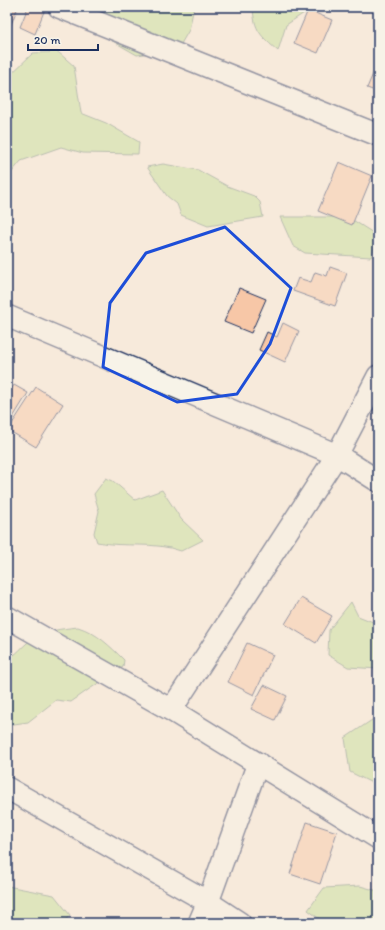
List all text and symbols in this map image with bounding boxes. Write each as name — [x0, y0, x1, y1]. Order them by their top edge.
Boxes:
scale bar — [28, 26, 98, 52]
text: 20 m — [34, 33, 61, 47]

